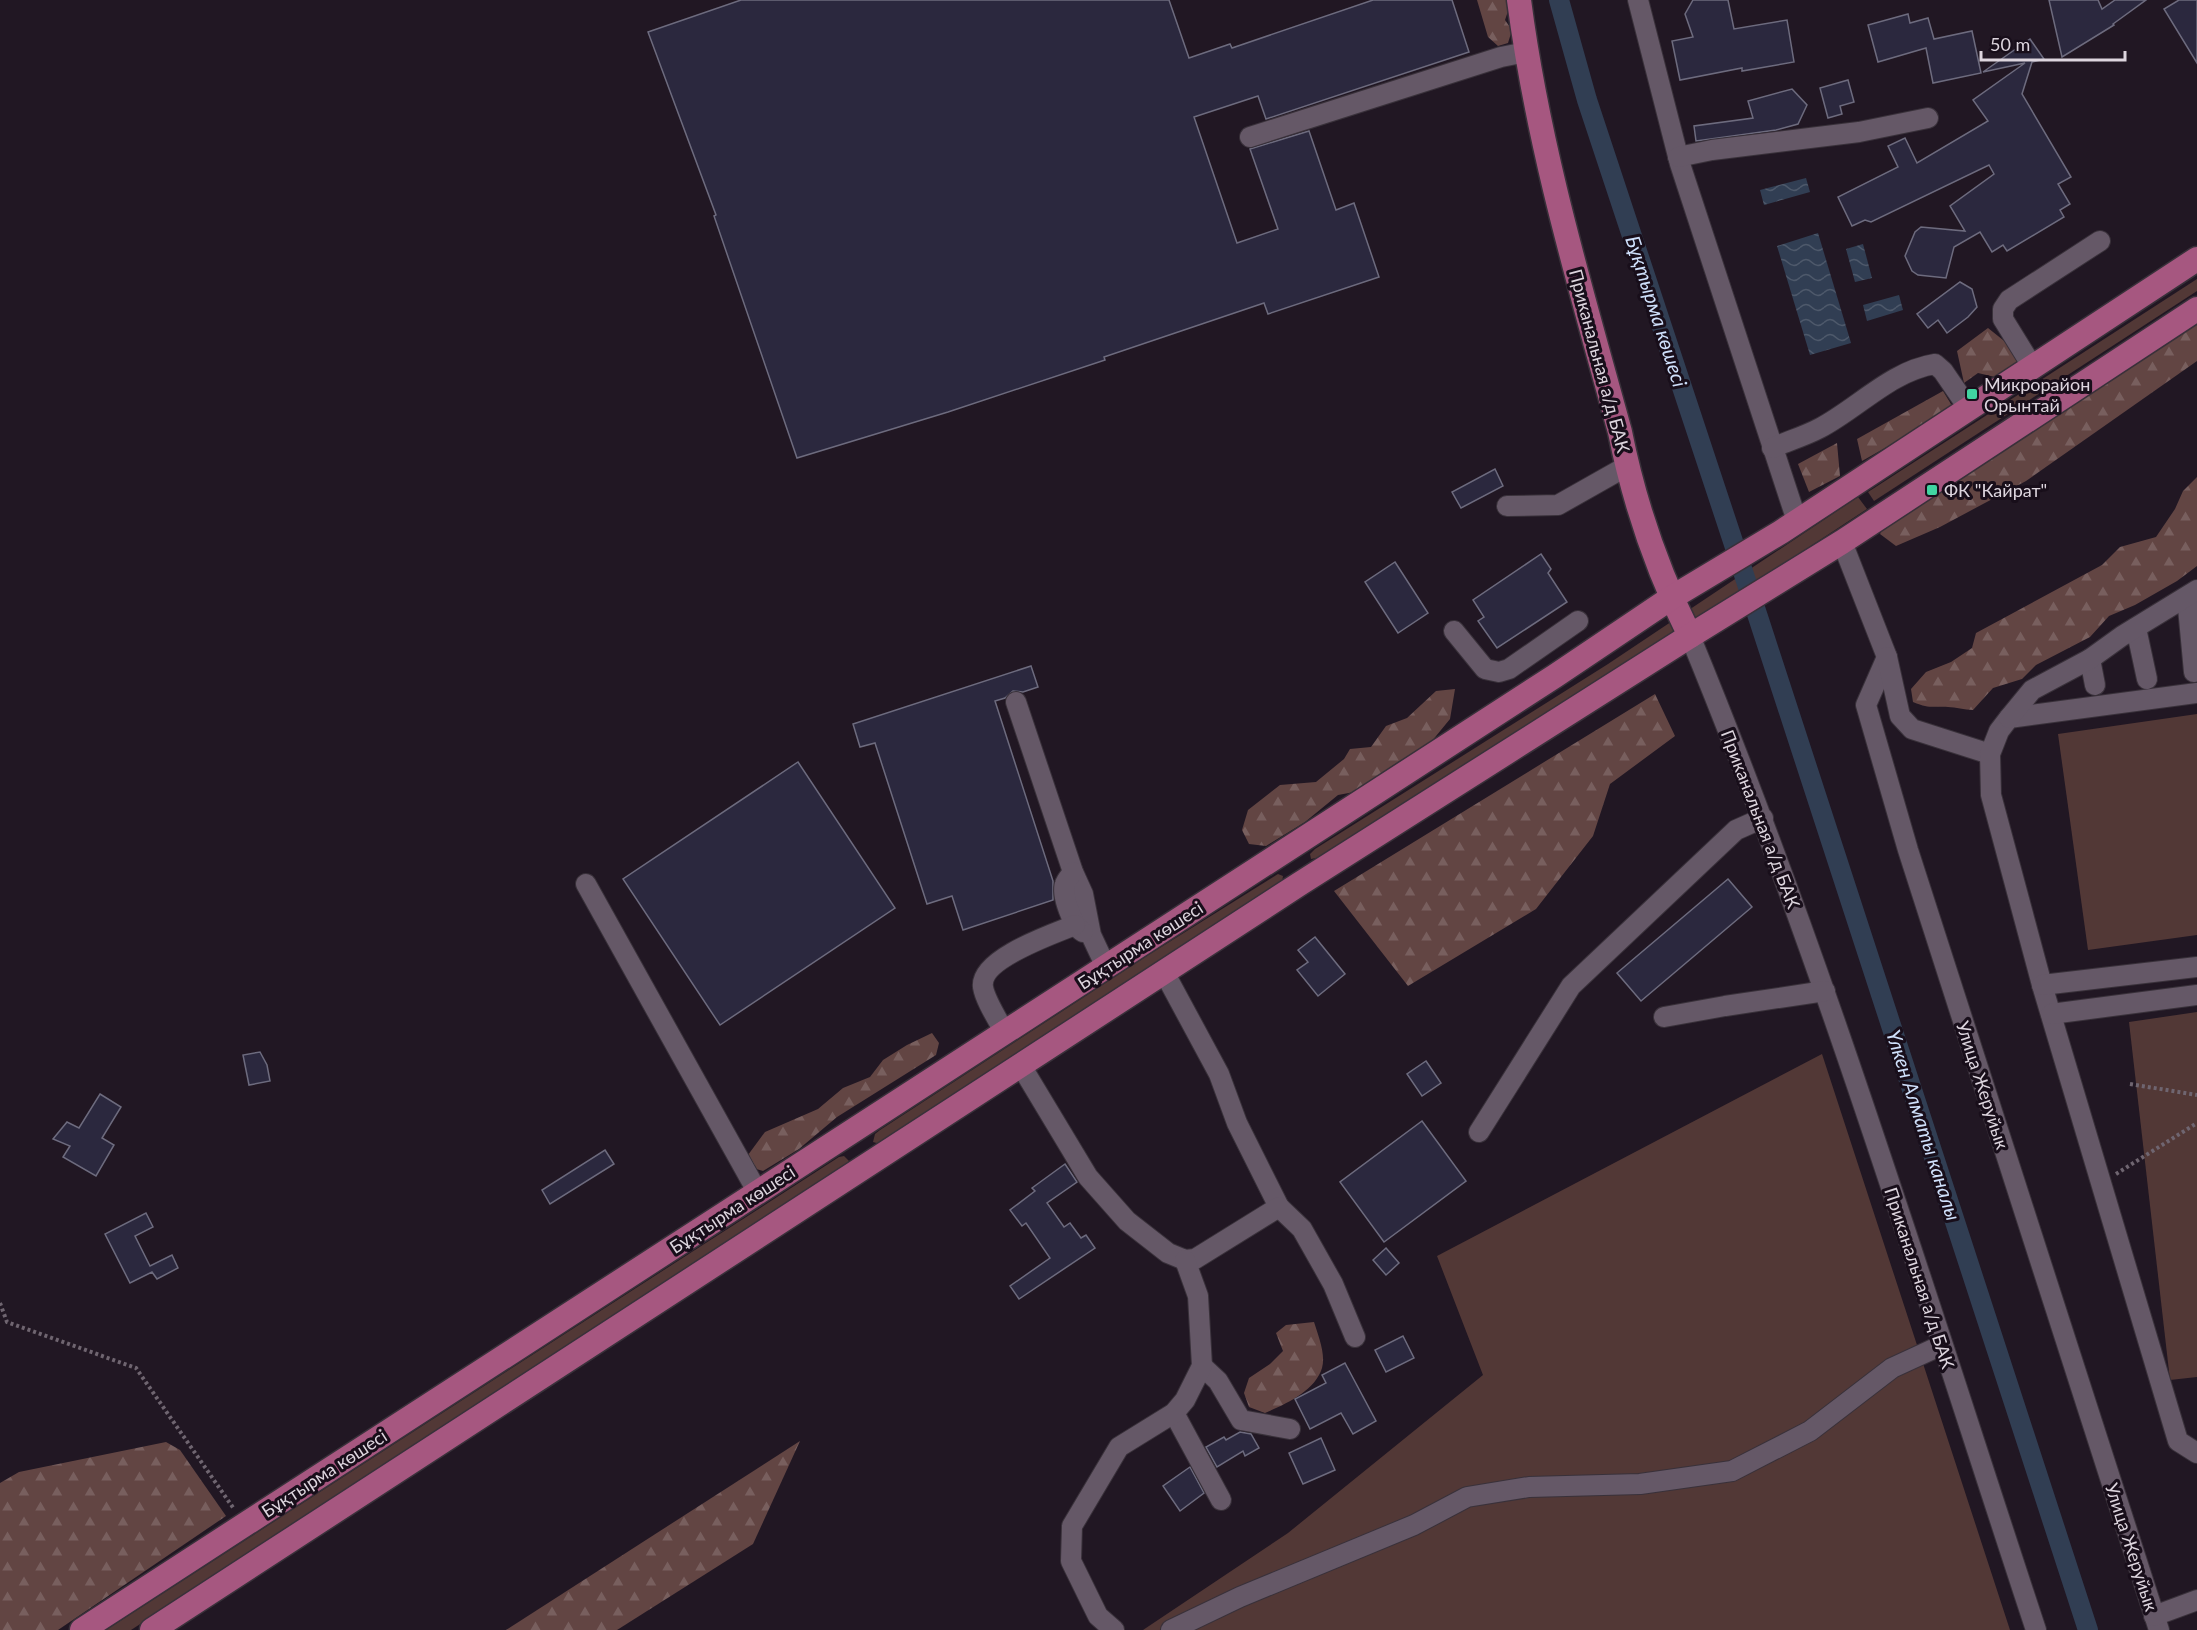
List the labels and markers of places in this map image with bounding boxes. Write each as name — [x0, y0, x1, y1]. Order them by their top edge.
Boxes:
place label: Микрорайон Орынтай — [1984, 373, 2090, 416]
marker: Микрорайон Орынтай — [1965, 387, 1979, 401]
place label: ФК "Кайрат" — [1944, 479, 2047, 501]
marker: ФК "Кайрат" — [1925, 483, 1939, 497]

